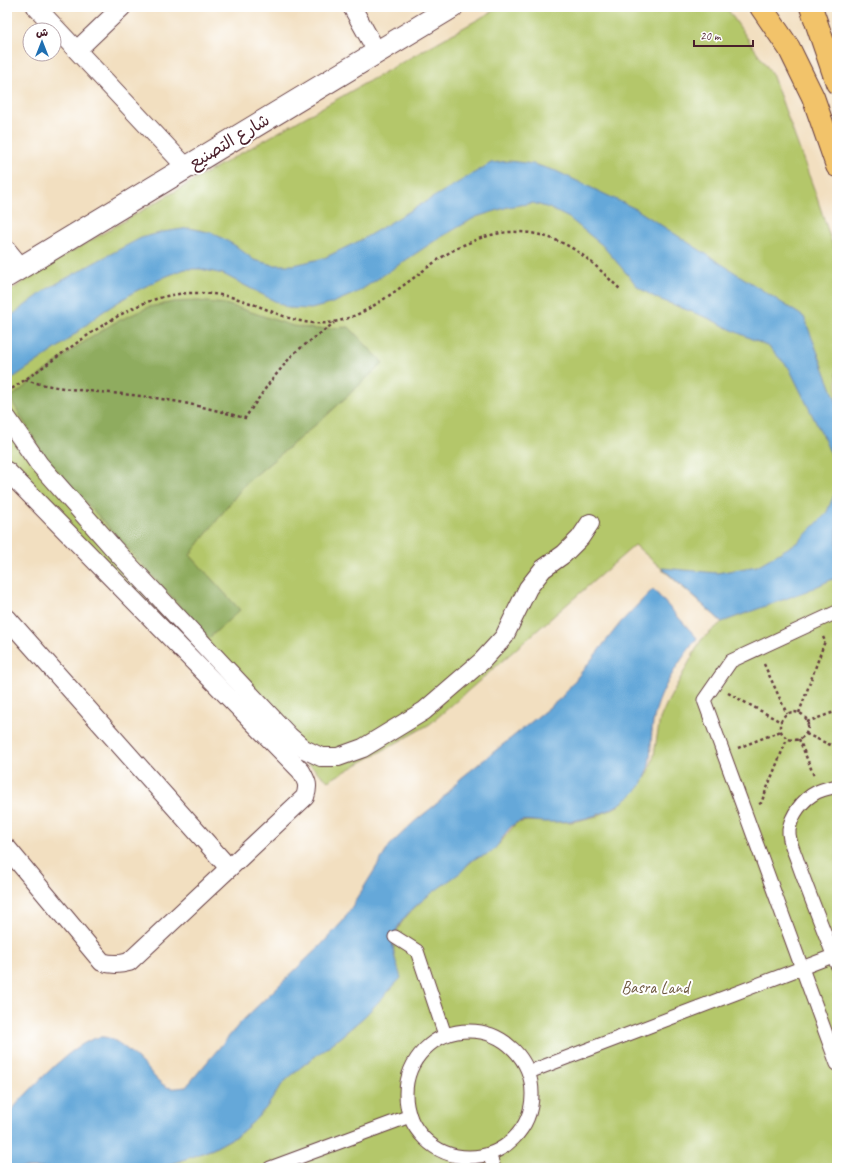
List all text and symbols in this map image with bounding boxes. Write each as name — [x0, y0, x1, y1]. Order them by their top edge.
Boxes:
north arrow — [22, 22, 62, 62]
scale bar — [694, 22, 753, 48]
text: ش — [36, 25, 48, 39]
text: 20 m — [700, 28, 722, 44]
street label: شارع التصنيع — [185, 109, 274, 175]
park label: Basra Land — [621, 977, 691, 998]

